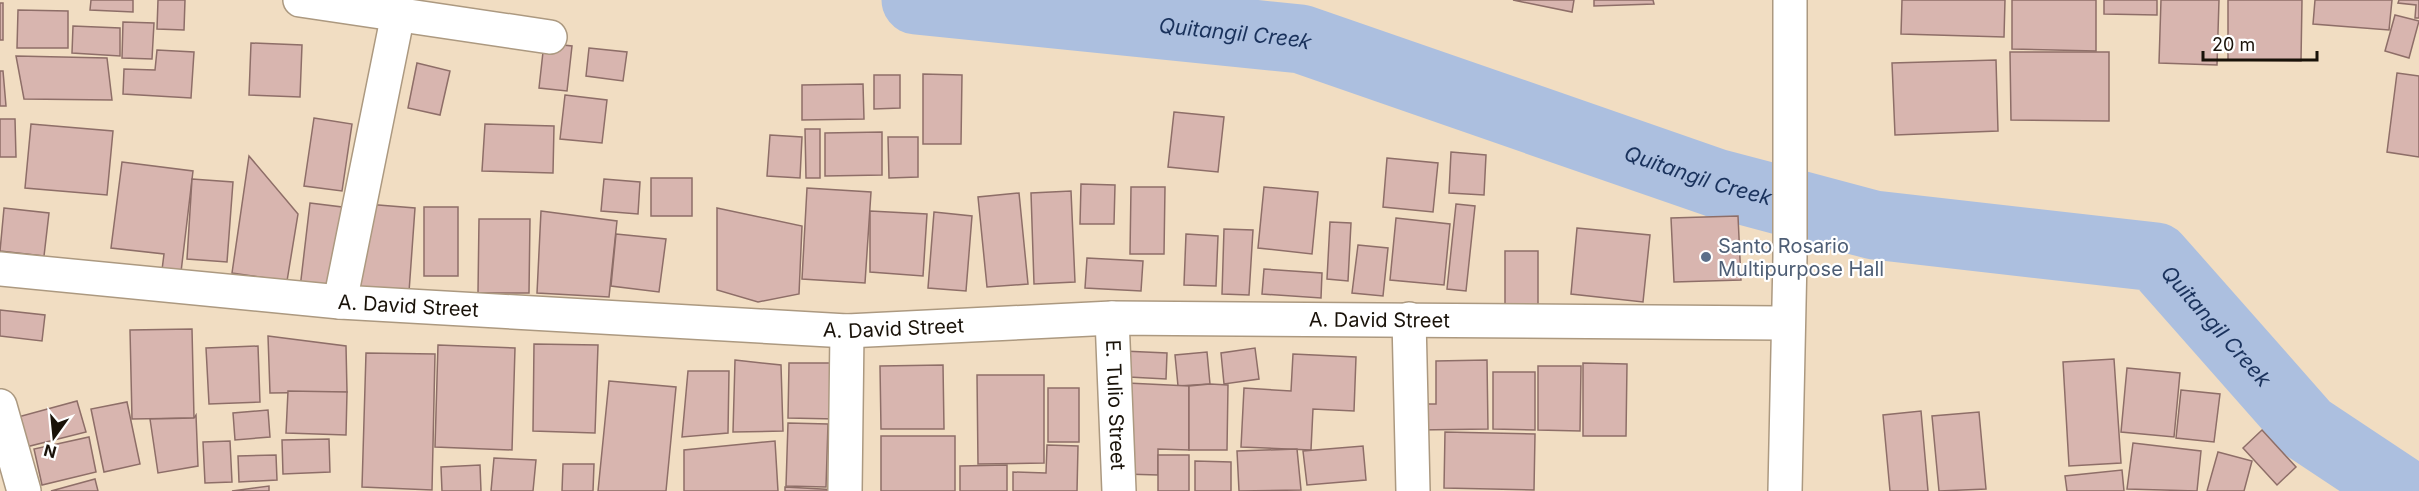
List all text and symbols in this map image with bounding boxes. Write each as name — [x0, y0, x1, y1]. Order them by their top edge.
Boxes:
water label: Quitangil Creek — [1158, 12, 1316, 54]
scale bar — [2203, 24, 2317, 62]
text: 20 m — [2212, 34, 2255, 55]
water label: Quitangil Creek — [1621, 140, 1775, 210]
place label: Santo Rosario Multipurpose Hall — [1718, 234, 1884, 281]
marker: Santo Rosario Multipurpose Hall — [1699, 250, 1713, 264]
water label: Quitangil Creek — [2156, 260, 2277, 392]
street label: A. David Street — [337, 290, 480, 322]
street label: A. David Street — [1309, 307, 1450, 333]
street label: A. David Street — [822, 313, 965, 343]
street label: E. Tulio Street — [1101, 339, 1130, 471]
north arrow — [24, 407, 84, 467]
text: N — [42, 440, 59, 463]

